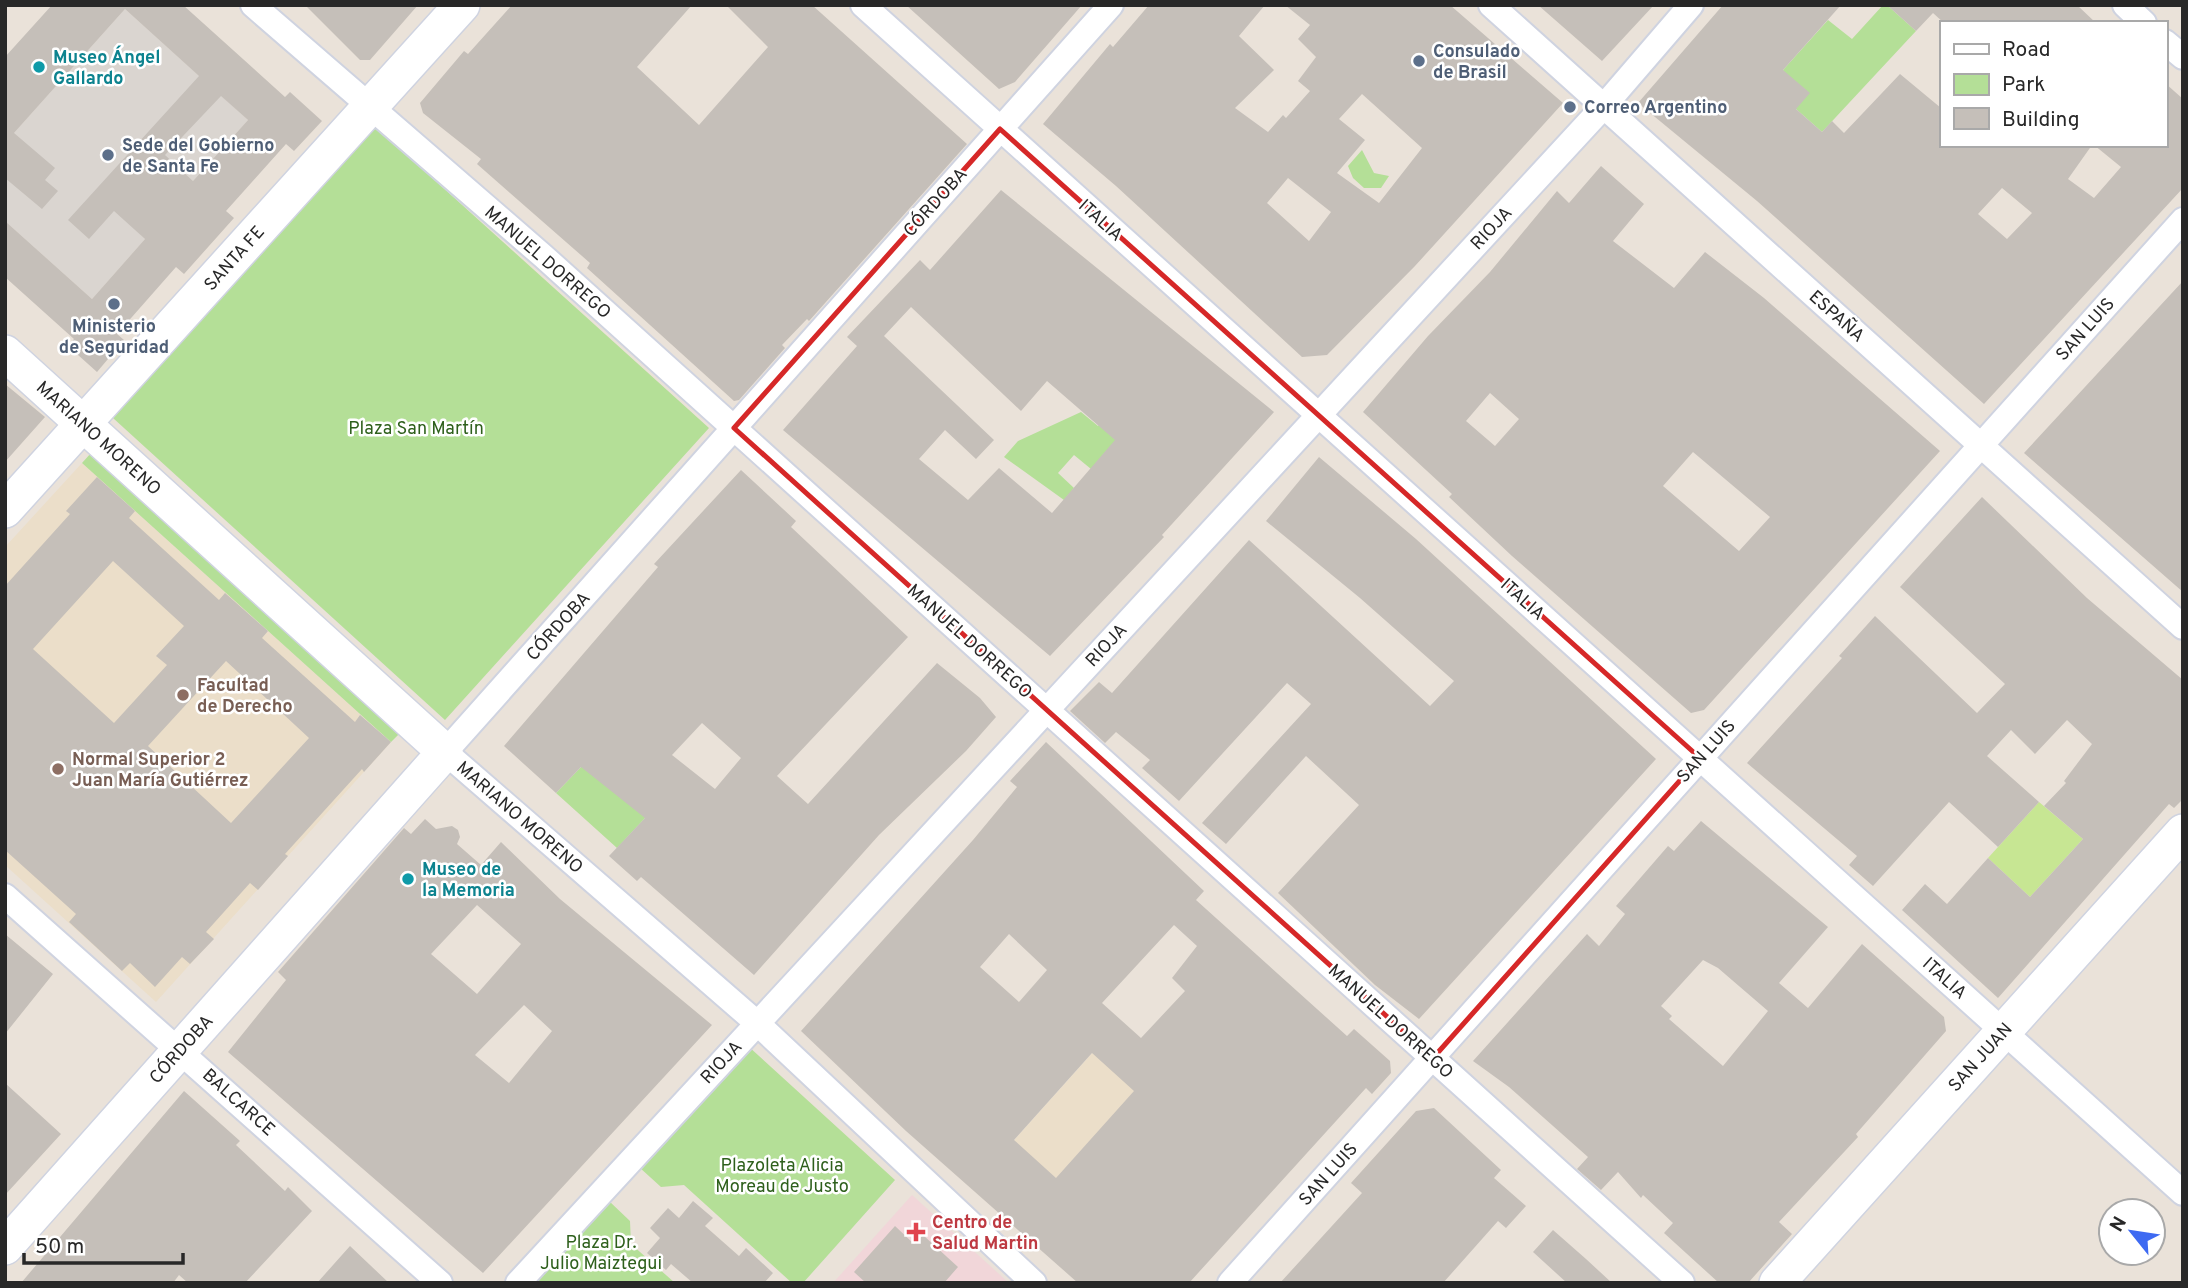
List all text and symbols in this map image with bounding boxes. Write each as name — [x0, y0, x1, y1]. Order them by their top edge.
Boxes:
legend — [1940, 21, 2167, 147]
text: Road — [2002, 37, 2051, 64]
place label: Consulado de Brasil — [1433, 41, 1520, 85]
place label: Museo Ángel Gallardo — [53, 45, 160, 91]
marker: Consulado de Brasil — [1411, 53, 1427, 69]
marker: Museo Ángel Gallardo — [31, 59, 47, 75]
text: Park — [2002, 72, 2045, 99]
place label: Correo Argentino — [1584, 97, 1727, 120]
marker: Correo Argentino — [1562, 99, 1578, 115]
text: Building — [2002, 107, 2080, 134]
place label: Sede del Gobierno de Santa Fe — [122, 135, 274, 179]
marker: Sede del Gobierno de Santa Fe — [100, 147, 116, 163]
street label: CÓRDOBA — [898, 162, 973, 242]
street label: ITALIA — [1073, 195, 1127, 247]
street label: MANUEL DORREGO — [479, 202, 615, 325]
street label: RIOJA — [1466, 203, 1518, 256]
street label: SANTA FE — [200, 222, 270, 296]
street label: ESPAÑA — [1803, 285, 1870, 348]
street label: SAN LUIS — [2052, 294, 2121, 366]
marker: Ministerio de Seguridad — [106, 296, 122, 312]
place label: Ministerio de Seguridad — [59, 316, 169, 360]
street label: MARIANO MORENO — [31, 377, 165, 501]
park label: Plaza San Martín — [348, 418, 484, 441]
street label: ITALIA — [1495, 574, 1549, 626]
street label: MANUEL DORREGO — [902, 580, 1036, 704]
street label: CÓRDOBA — [521, 586, 596, 666]
street label: RIOJA — [1081, 620, 1133, 673]
place label: Facultad de Derecho — [197, 675, 293, 719]
marker: Facultad de Derecho — [175, 687, 191, 703]
street label: SAN LUIS — [1673, 716, 1742, 788]
place label: Normal Superior 2 Juan María Gutiérrez — [72, 749, 249, 793]
street label: MARIANO MORENO — [451, 757, 587, 879]
marker: Normal Superior 2 Juan María Gutiérrez — [50, 761, 66, 777]
place label: Museo de la Memoria — [422, 859, 515, 903]
marker: Museo de la Memoria — [400, 871, 416, 887]
street label: ITALIA — [1917, 953, 1971, 1005]
street label: MANUEL DORREGO — [1323, 960, 1457, 1084]
street label: CÓRDOBA — [144, 1009, 219, 1089]
street label: SAN JUAN — [1944, 1019, 2018, 1097]
street label: RIOJA — [696, 1037, 748, 1090]
street label: BALCARCE — [197, 1064, 279, 1142]
street label: SAN LUIS — [1295, 1139, 1364, 1211]
park label: Plazoleta Alicia Moreau de Justo — [715, 1155, 849, 1199]
north arrow — [2097, 1197, 2167, 1267]
place label: Centro de Salud Martin — [932, 1212, 1038, 1256]
text: N — [2105, 1213, 2133, 1236]
scale bar — [24, 1222, 184, 1266]
marker: Centro de Salud Martin — [906, 1222, 926, 1242]
park label: Plaza Dr. Julio Maiztegui — [540, 1232, 662, 1276]
text: 50 m — [35, 1234, 84, 1261]

